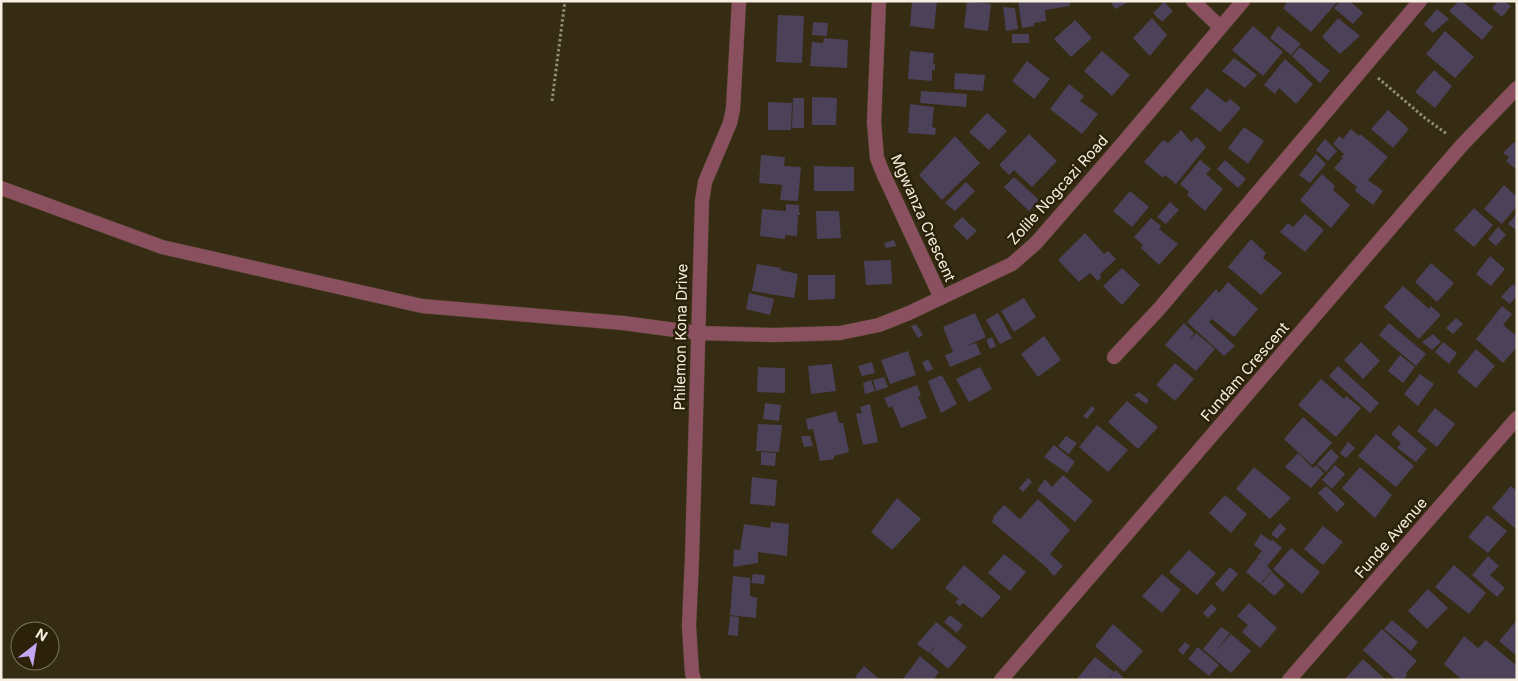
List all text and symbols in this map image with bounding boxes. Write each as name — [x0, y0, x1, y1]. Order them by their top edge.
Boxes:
street label: Zolile Nogcazi Road — [1003, 131, 1112, 249]
street label: Mgwanza Crescent — [887, 151, 960, 284]
street label: Philemon Kona Drive — [670, 263, 691, 411]
street label: Fundam Crescent — [1196, 318, 1293, 425]
street label: Funde Avenue — [1350, 493, 1431, 582]
north arrow — [10, 621, 60, 671]
text: N — [33, 624, 51, 644]

